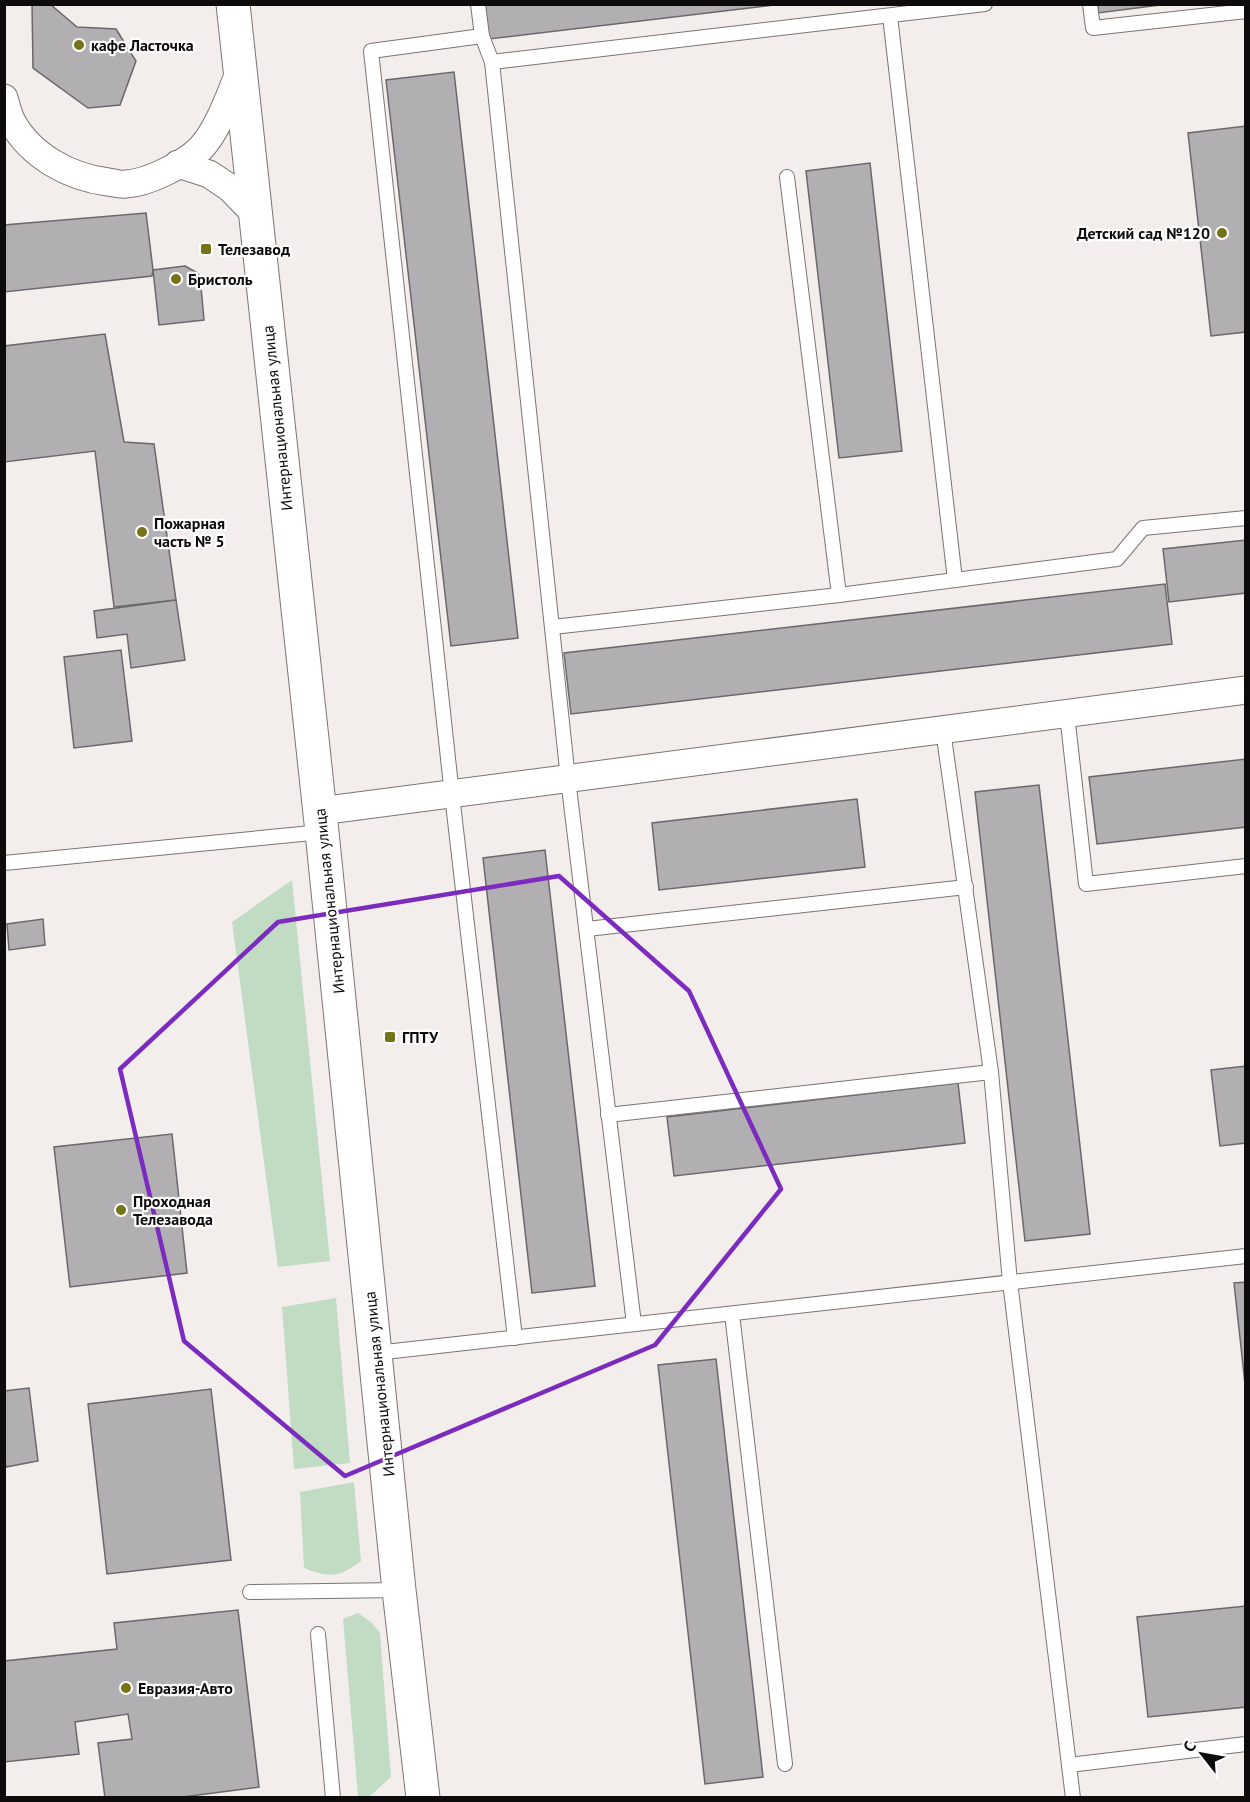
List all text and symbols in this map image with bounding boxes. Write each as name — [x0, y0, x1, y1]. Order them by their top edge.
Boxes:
place label: кафе Ласточка — [91, 35, 194, 55]
marker: кафе Ласточка — [72, 38, 86, 52]
place label: Детский сад №120 — [1077, 223, 1210, 243]
marker: Детский сад №120 — [1215, 226, 1229, 240]
place label: Телезавод — [218, 239, 290, 259]
marker: Телезавод — [199, 242, 213, 256]
place label: Бристоль — [188, 269, 253, 289]
marker: Бристоль — [169, 272, 183, 286]
street label: Интернациональная улица — [257, 324, 297, 512]
place label: Пожарная часть № 5 — [154, 513, 225, 551]
marker: Пожарная часть № 5 — [135, 525, 149, 539]
street label: Интернациональная улица — [309, 807, 349, 995]
place label: ГПТУ — [402, 1027, 439, 1047]
marker: ГПТУ — [383, 1030, 397, 1044]
place label: Проходная Телезавода — [133, 1191, 213, 1229]
marker: Проходная Телезавода — [114, 1203, 128, 1217]
street label: Интернациональная улица — [359, 1290, 399, 1478]
place label: Евразия-Авто — [138, 1678, 233, 1698]
marker: Евразия-Авто — [119, 1681, 133, 1695]
north arrow — [1172, 1724, 1232, 1784]
text: С — [1178, 1737, 1200, 1755]

